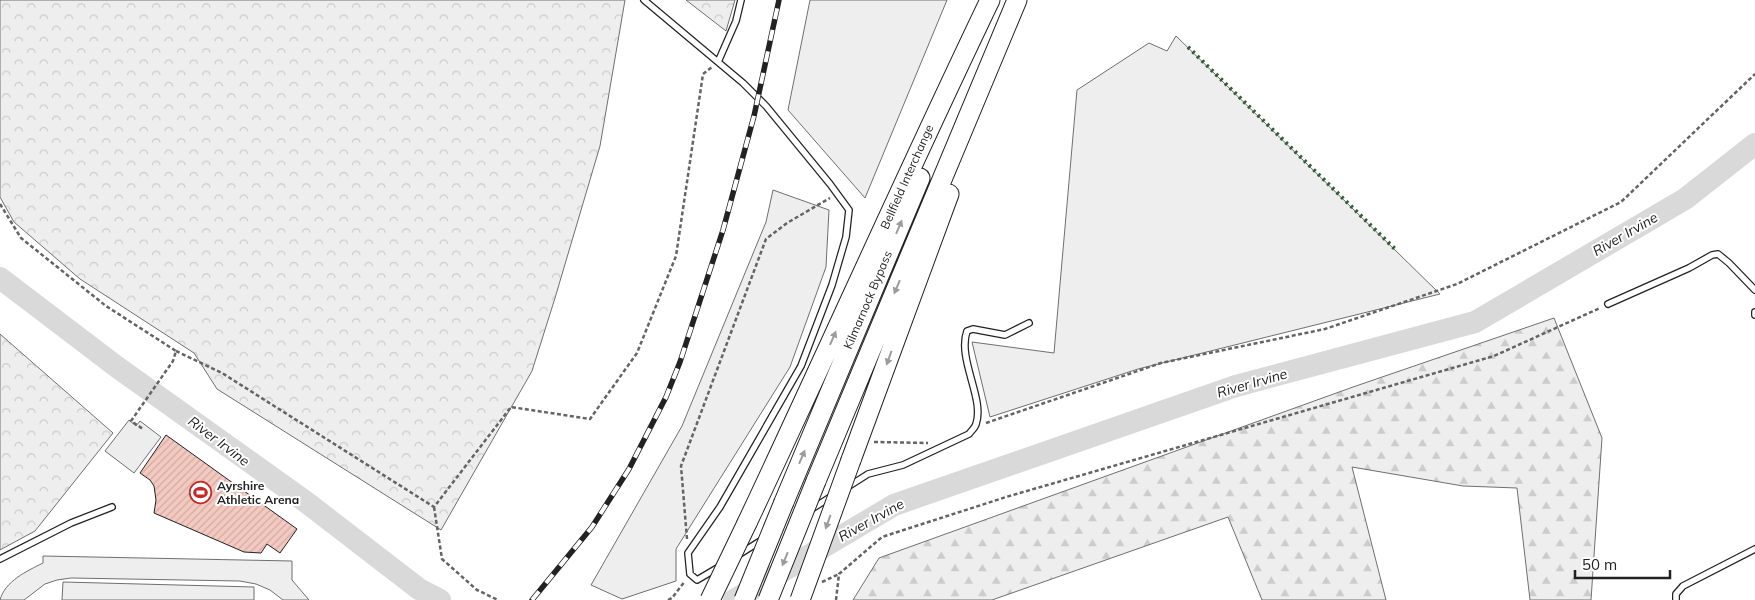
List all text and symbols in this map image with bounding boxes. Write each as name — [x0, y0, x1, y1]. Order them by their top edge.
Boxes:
street label: Bellfield Interchange — [877, 122, 936, 231]
water label: River Irvine — [1589, 208, 1661, 260]
one-way arrow — [896, 220, 904, 234]
street label: Kilmarnock Bypass — [840, 248, 895, 351]
one-way arrow — [892, 280, 900, 294]
one-way arrow — [830, 331, 838, 345]
one-way arrow — [885, 350, 892, 365]
water label: River Irvine — [1215, 364, 1290, 402]
water label: River Irvine — [185, 412, 254, 470]
one-way arrow — [799, 450, 807, 464]
place label: Ayrshire Athletic Arena — [217, 478, 299, 507]
sports icon: Ayrshire Athletic Arena — [189, 481, 213, 505]
water label: River Irvine — [835, 494, 907, 545]
one-way arrow — [824, 515, 832, 530]
scale bar — [1575, 548, 1670, 580]
one-way arrow — [780, 552, 788, 566]
text: 50 m — [1582, 555, 1617, 574]

